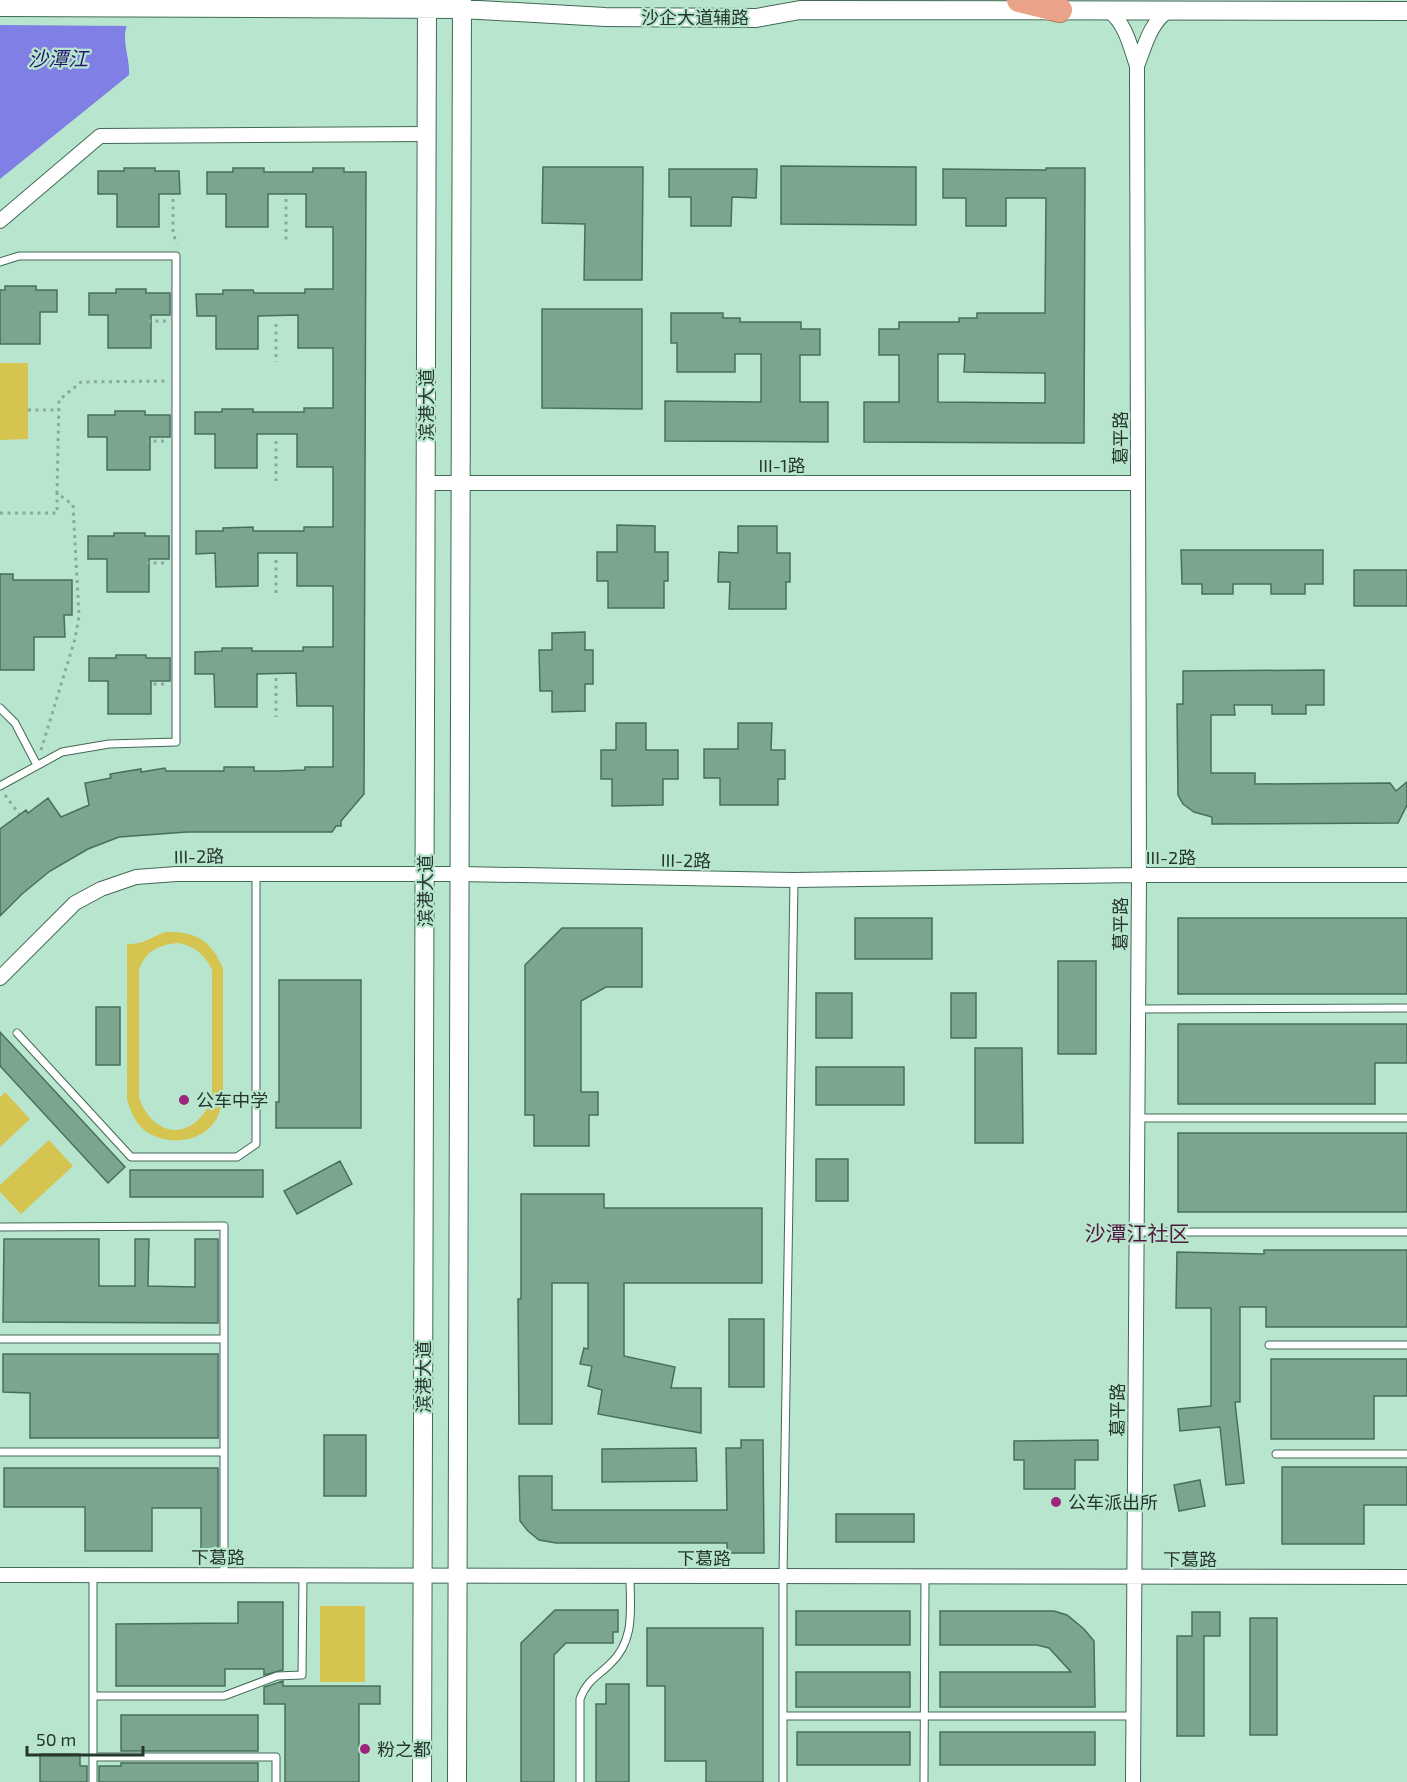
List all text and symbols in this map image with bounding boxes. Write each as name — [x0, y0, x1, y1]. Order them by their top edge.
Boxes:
street label: 沙企大道辅路 — [641, 6, 749, 28]
water label: 沙潭江 — [28, 46, 90, 70]
street label: 滨港大道 — [415, 369, 437, 441]
street label: 葛平路 — [1109, 411, 1131, 465]
street label: III-1路 — [759, 454, 805, 476]
street label: III-2路 — [174, 845, 224, 867]
street label: III-2路 — [1146, 846, 1196, 868]
street label: III-2路 — [661, 849, 711, 871]
street label: 滨港大道 — [414, 855, 436, 927]
street label: 葛平路 — [1109, 897, 1131, 951]
place label: 公车中学 — [196, 1089, 268, 1111]
marker: 公车中学 — [177, 1093, 191, 1107]
district label: 沙潭江社区 — [1085, 1220, 1190, 1245]
street label: 滨港大道 — [412, 1341, 434, 1413]
street label: 葛平路 — [1106, 1383, 1128, 1437]
place label: 公车派出所 — [1068, 1491, 1158, 1513]
marker: 公车派出所 — [1049, 1495, 1063, 1509]
street label: 下葛路 — [191, 1546, 245, 1568]
street label: 下葛路 — [677, 1547, 731, 1569]
street label: 下葛路 — [1163, 1548, 1217, 1570]
scale bar — [27, 1719, 142, 1757]
text: 50 m — [36, 1728, 76, 1750]
place label: 粉之都 — [377, 1738, 431, 1760]
marker: 粉之都 — [358, 1742, 372, 1756]

